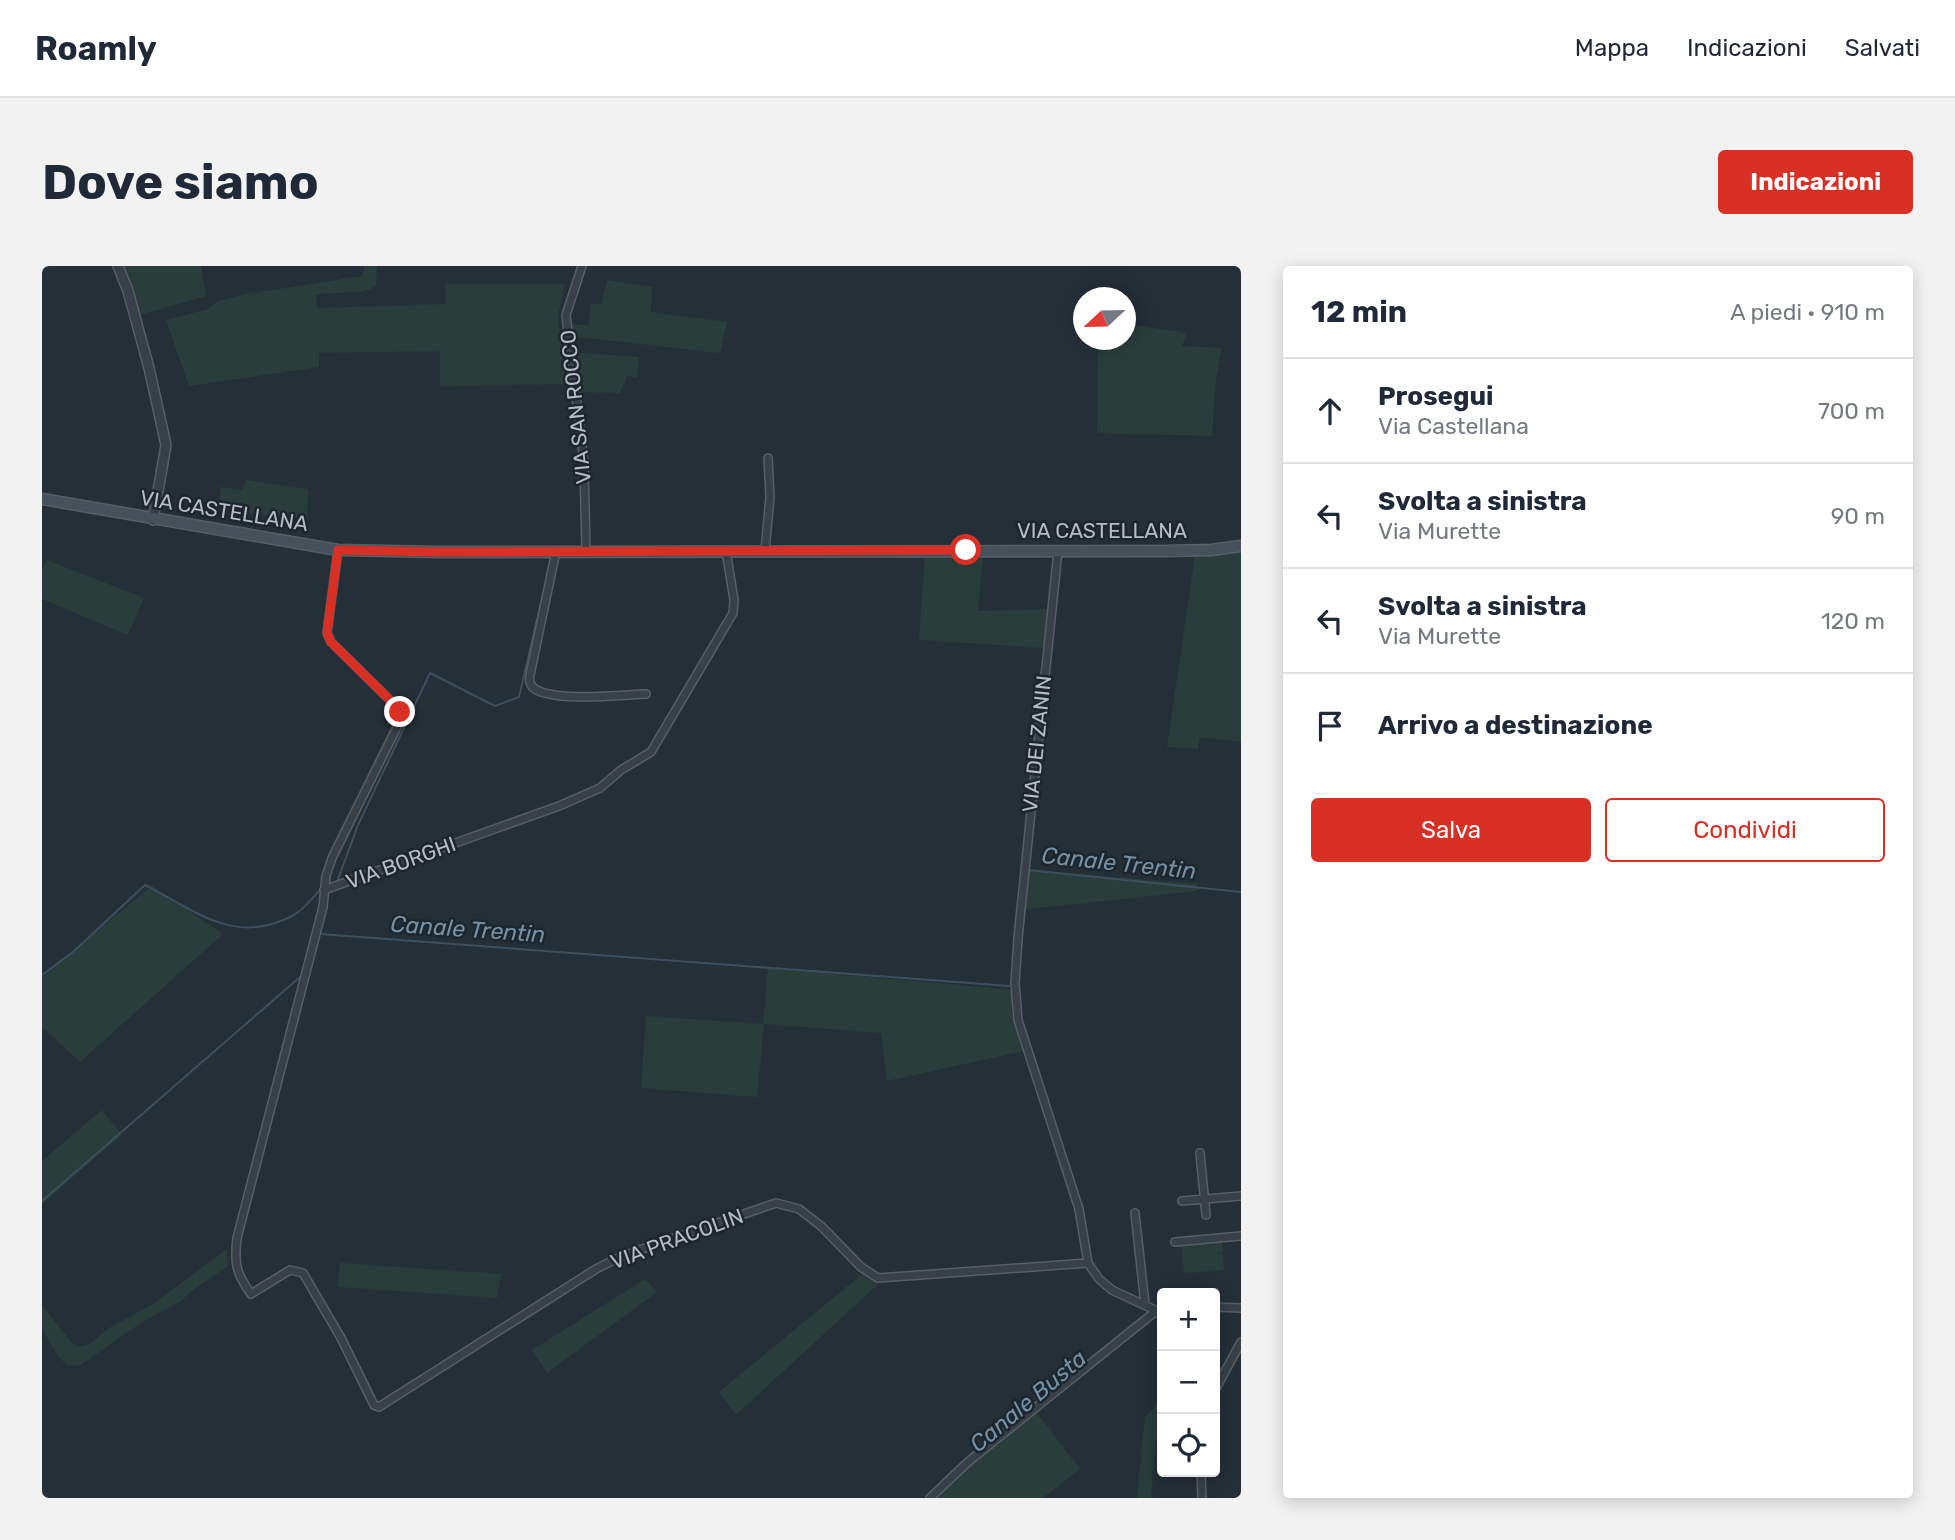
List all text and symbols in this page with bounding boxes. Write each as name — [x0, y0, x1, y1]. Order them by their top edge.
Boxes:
text: Roamly — [35, 29, 157, 68]
text: Mappa — [1575, 34, 1649, 62]
text: Indicazioni — [1687, 34, 1807, 62]
text: Salvati — [1845, 34, 1920, 62]
button: Indicazioni — [1718, 150, 1913, 214]
text: Dove siamo — [42, 153, 319, 211]
north arrow — [1073, 287, 1136, 350]
text: 12 min — [1311, 294, 1407, 330]
text: A piedi · 910 m — [1730, 298, 1885, 326]
street label: VIA SAN ROCCO — [555, 329, 596, 485]
text: Prosegui — [1378, 381, 1494, 412]
icon: ahead — [1311, 392, 1349, 430]
text: 700 m — [1818, 397, 1885, 425]
text: Via Castellana — [1378, 412, 1529, 440]
street label: VIA CASTELLANA — [138, 485, 310, 536]
text: Svolta a sinistra — [1378, 486, 1587, 517]
icon: left — [1311, 497, 1349, 535]
text: 90 m — [1831, 502, 1885, 530]
text: Via Murette — [1378, 517, 1501, 545]
street label: VIA CASTELLANA — [1017, 518, 1187, 543]
route start — [950, 534, 981, 565]
text: Svolta a sinistra — [1378, 591, 1587, 622]
icon: left — [1311, 602, 1349, 640]
text: 120 m — [1821, 607, 1885, 635]
text: Via Murette — [1378, 622, 1501, 650]
street label: VIA DEI ZANIN — [1017, 674, 1056, 814]
route end — [384, 696, 415, 727]
icon: arrive — [1311, 707, 1349, 745]
text: Arrivo a destinazione — [1378, 710, 1653, 741]
button: Salva — [1311, 798, 1591, 862]
button: Condividi — [1605, 798, 1885, 862]
street label: VIA BORGHI — [342, 831, 459, 894]
water label: Canale Trentin — [1040, 841, 1198, 885]
water label: Canale Trentin — [390, 910, 546, 948]
street label: VIA PRACOLIN — [607, 1203, 747, 1274]
map controls — [1157, 1288, 1220, 1477]
button: + — [1157, 1288, 1220, 1351]
water label: Canale Busta — [964, 1344, 1092, 1458]
button: − — [1157, 1351, 1220, 1414]
button: locate — [1157, 1414, 1220, 1477]

